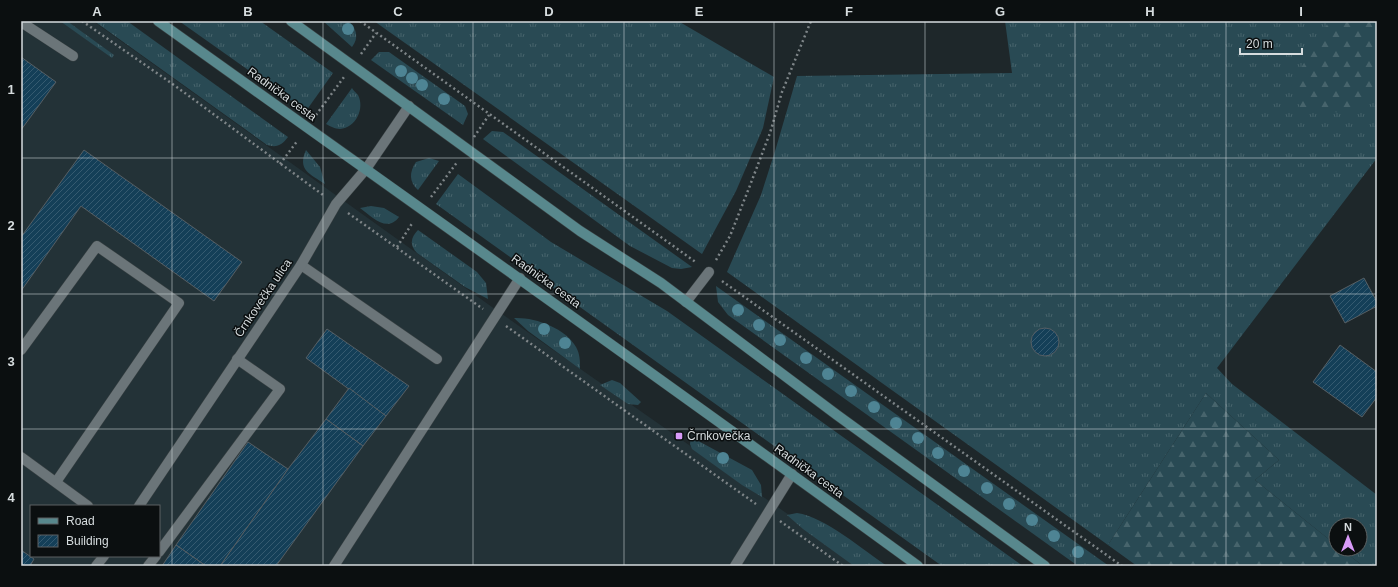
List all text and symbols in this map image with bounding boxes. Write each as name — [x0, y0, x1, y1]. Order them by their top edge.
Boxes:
text: A — [92, 4, 102, 19]
text: B — [243, 4, 253, 19]
text: C — [393, 4, 403, 19]
text: D — [544, 4, 554, 19]
text: E — [695, 4, 704, 19]
text: F — [845, 4, 853, 19]
text: G — [995, 4, 1005, 19]
text: H — [1145, 4, 1155, 19]
text: I — [1299, 4, 1303, 19]
scale bar — [1240, 30, 1302, 56]
text: 20 m — [1246, 37, 1273, 51]
street label: Radnička cesta — [245, 64, 320, 124]
text: 1 — [7, 82, 15, 97]
text: 2 — [7, 218, 15, 233]
street label: Radnička cesta — [509, 251, 584, 311]
street label: Črnkovečka ulica — [231, 255, 295, 340]
text: 3 — [7, 354, 15, 369]
place label: Črnkovečka — [687, 428, 751, 443]
marker: Črnkovečka — [674, 431, 684, 441]
street label: Radnička cesta — [772, 441, 847, 501]
text: 4 — [7, 490, 15, 505]
legend — [30, 505, 160, 557]
text: Road — [66, 514, 95, 528]
north arrow — [1328, 517, 1368, 557]
text: N — [1344, 521, 1352, 533]
text: Building — [66, 534, 109, 548]

